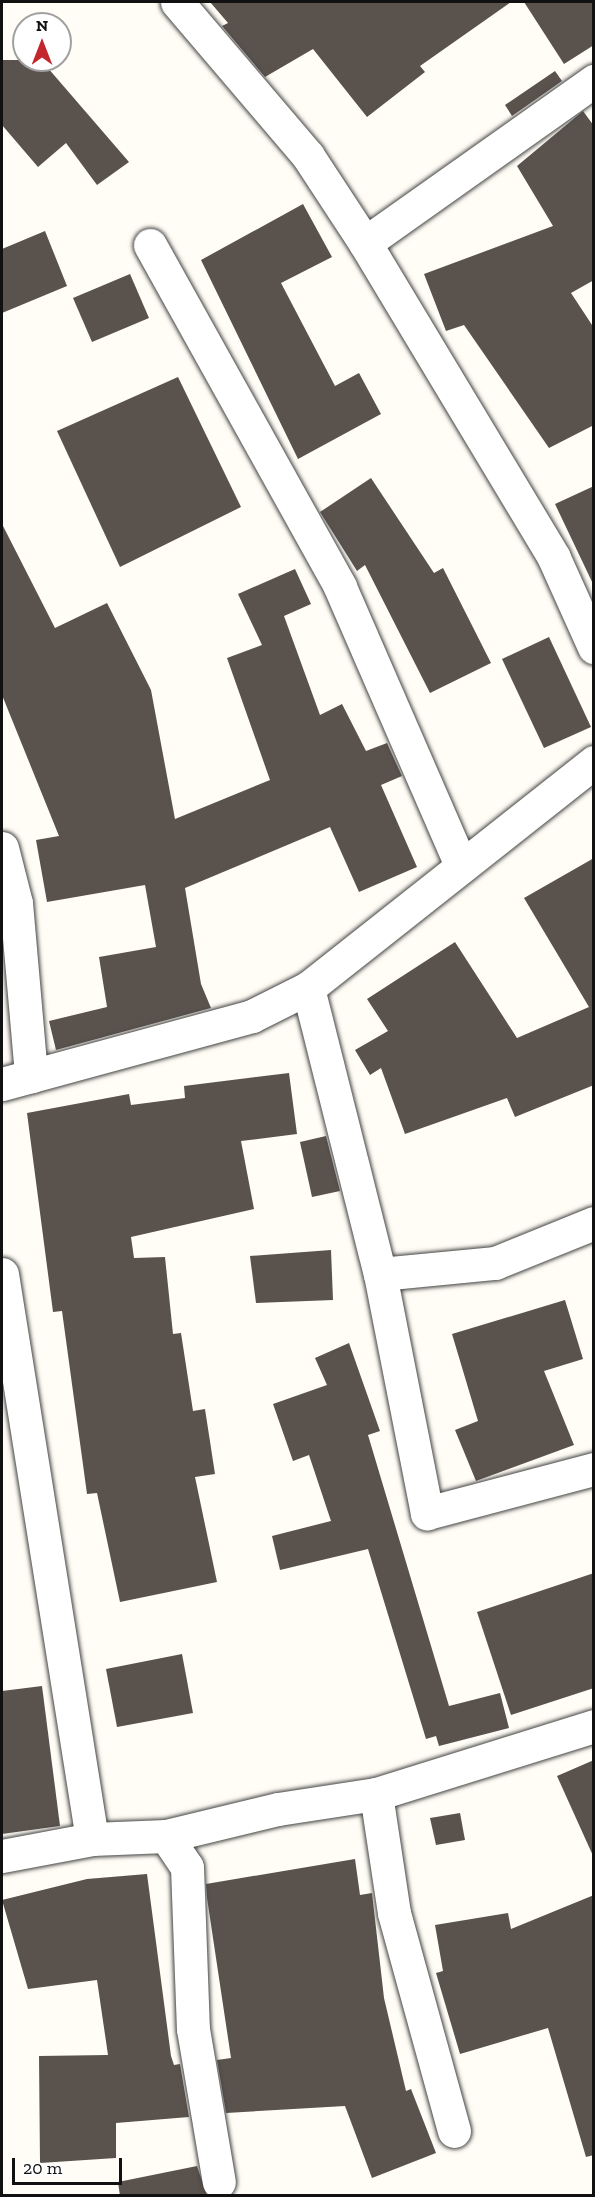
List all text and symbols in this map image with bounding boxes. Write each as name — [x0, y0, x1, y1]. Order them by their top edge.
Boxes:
north arrow — [12, 12, 72, 72]
text: N — [36, 16, 48, 35]
scale bar — [15, 2146, 124, 2184]
text: 20 m — [23, 2157, 62, 2179]

